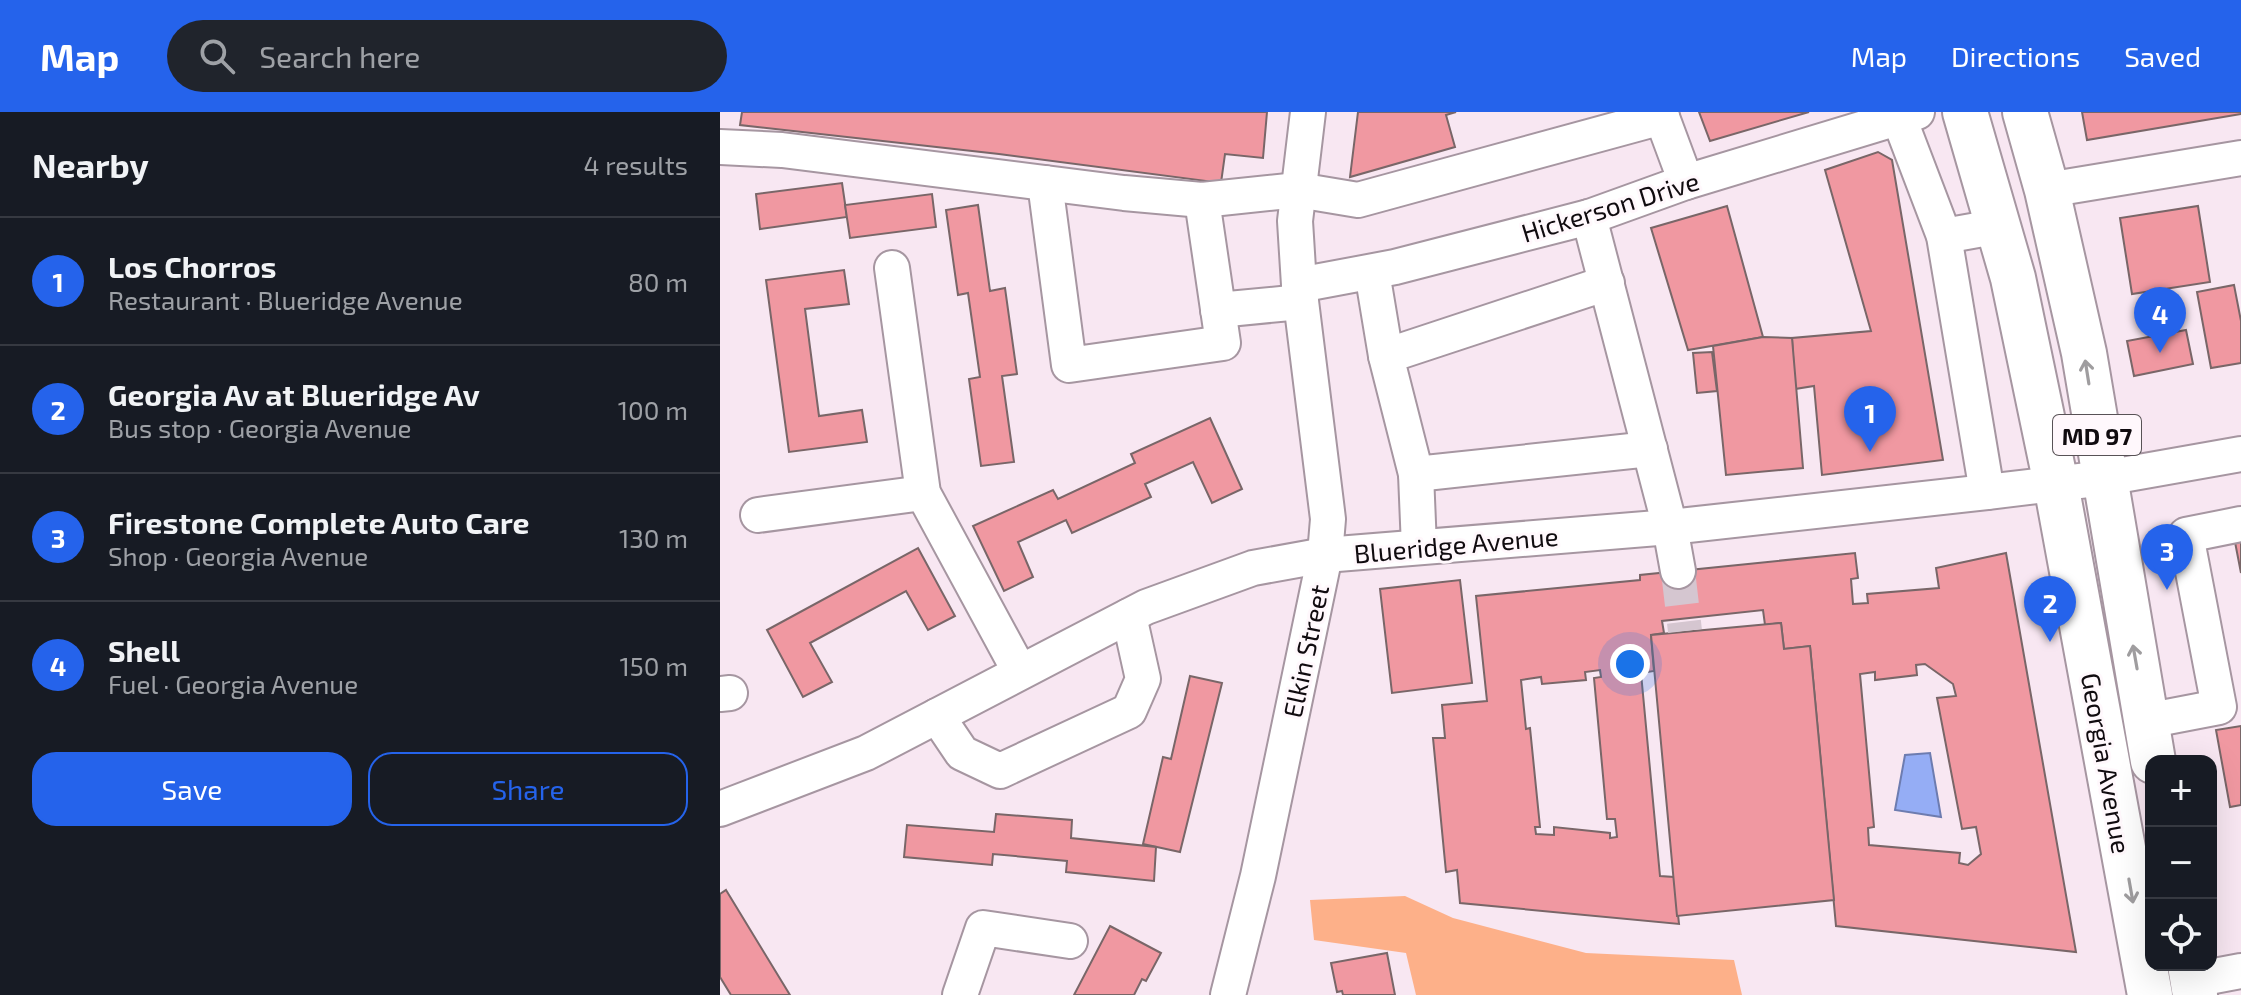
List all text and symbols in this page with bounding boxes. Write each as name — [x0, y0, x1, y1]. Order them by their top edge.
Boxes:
search box — [167, 20, 727, 92]
text: Map — [40, 33, 119, 79]
icon: search — [195, 34, 239, 78]
text: Search here — [259, 38, 420, 74]
text: Map — [1851, 39, 1907, 73]
text: Directions — [1951, 39, 2080, 73]
text: Saved — [2124, 39, 2201, 73]
text: Nearby — [32, 144, 149, 185]
text: 4 results — [583, 149, 688, 180]
street label: Hickerson Drive — [1517, 164, 1703, 248]
text: Los Chorros — [108, 248, 277, 284]
text: 1 — [52, 266, 64, 297]
text: 80 m — [628, 266, 688, 297]
text: Restaurant · Blueridge Avenue — [108, 284, 463, 315]
pin: 4 — [2134, 287, 2186, 353]
one-way arrow — [2079, 360, 2094, 386]
text: Georgia Av at Blueridge Av — [108, 376, 480, 412]
pin: 1 — [1844, 386, 1896, 452]
text: 2 — [50, 394, 66, 425]
text: 100 m — [618, 394, 688, 425]
text: Bus stop · Georgia Avenue — [108, 412, 412, 443]
road number: MD 97 — [2053, 415, 2141, 455]
text: Firestone Complete Auto Care — [108, 504, 529, 540]
street label: Blueridge Avenue — [1353, 520, 1559, 568]
text: 3 — [51, 522, 65, 553]
text: 130 m — [619, 522, 688, 553]
pin: 3 — [2141, 524, 2193, 590]
text: Shop · Georgia Avenue — [108, 540, 368, 571]
pin: 2 — [2024, 576, 2076, 642]
street label: Elkin Street — [1276, 582, 1334, 720]
text: Shell — [108, 632, 180, 668]
your location — [1610, 644, 1650, 684]
one-way arrow — [2126, 644, 2141, 670]
text: 4 — [50, 650, 66, 681]
text: 150 m — [619, 650, 688, 681]
text: Fuel · Georgia Avenue — [108, 668, 358, 699]
street label: Georgia Avenue — [2076, 670, 2138, 856]
button: Save — [32, 752, 352, 826]
button: Share — [368, 752, 688, 826]
map controls — [2145, 755, 2217, 971]
button: + — [2145, 755, 2217, 827]
button: − — [2145, 827, 2217, 899]
one-way arrow — [2124, 878, 2139, 904]
button: locate — [2145, 899, 2217, 971]

